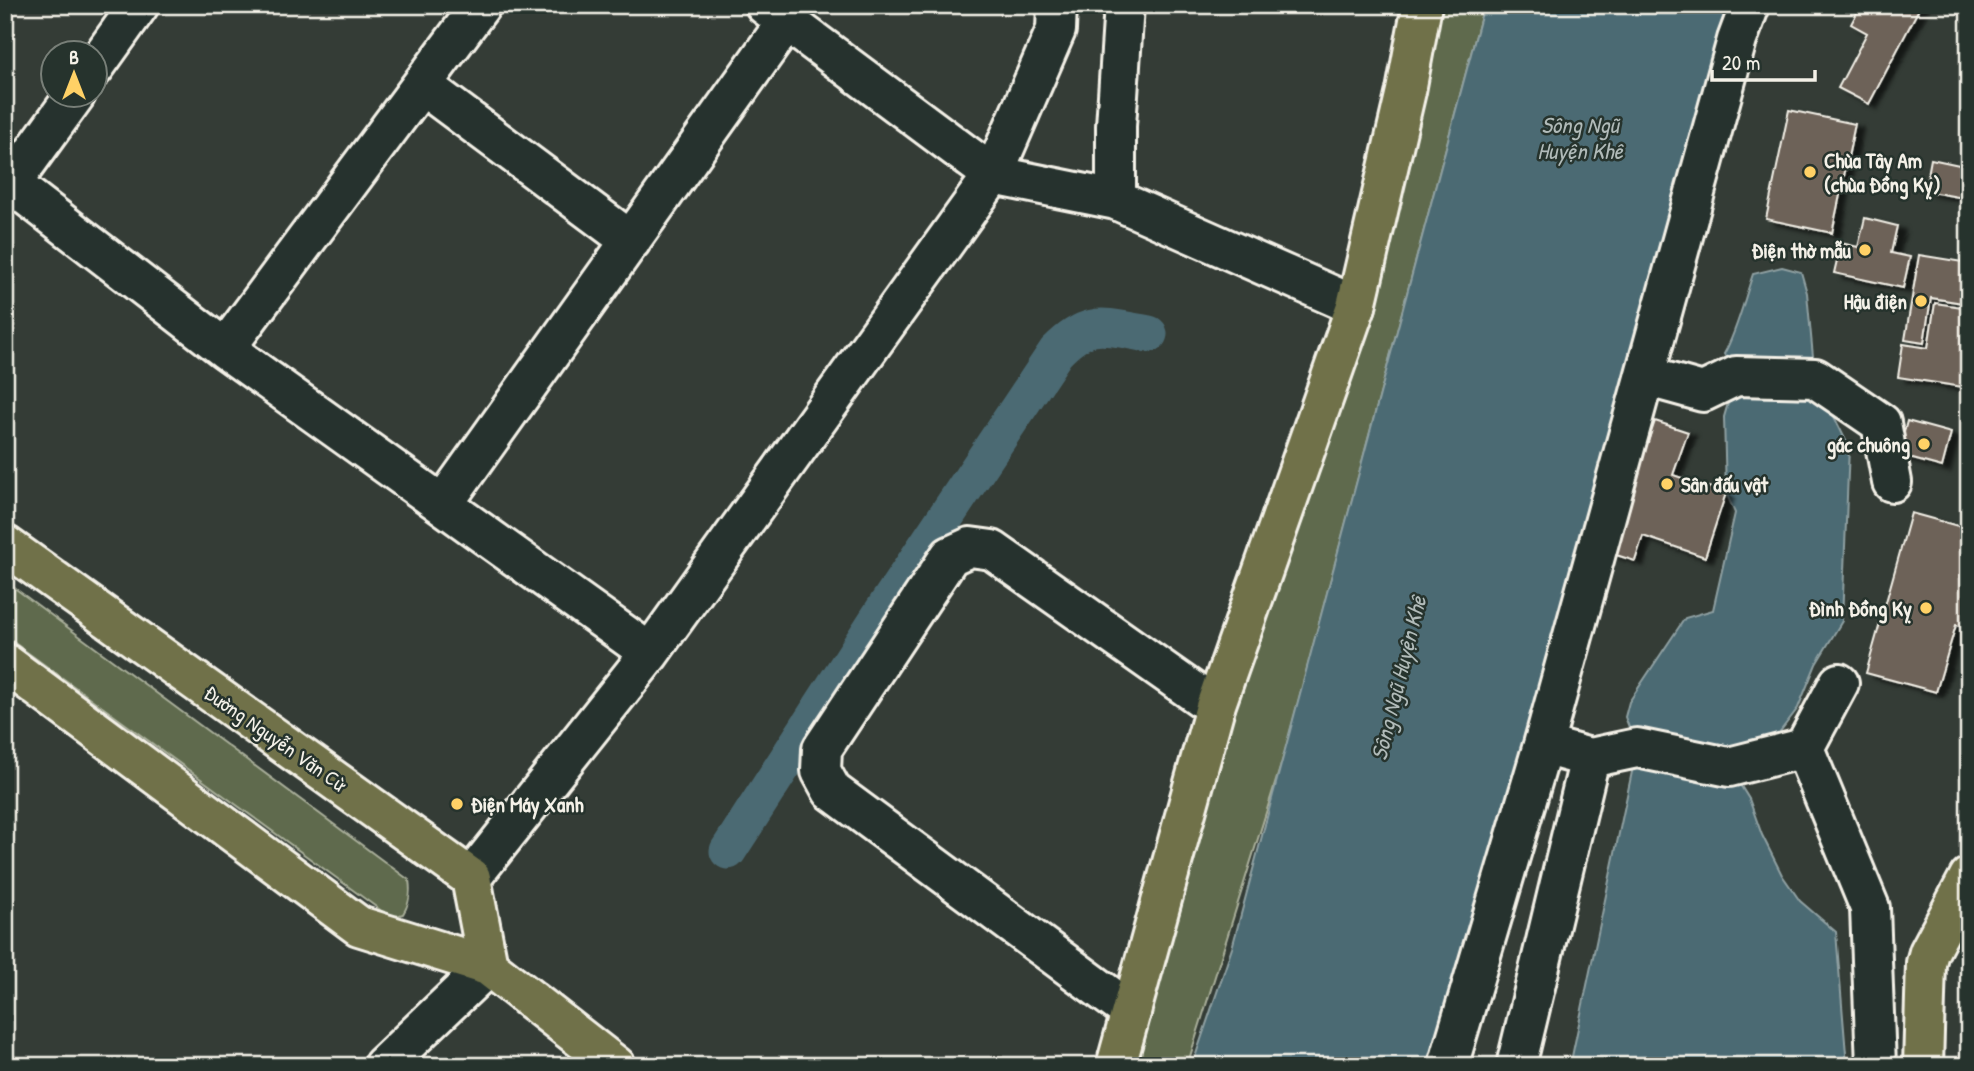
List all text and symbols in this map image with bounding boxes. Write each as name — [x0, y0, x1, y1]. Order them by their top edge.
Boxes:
north arrow — [38, 38, 108, 108]
scale bar — [1712, 38, 1815, 82]
text: B — [69, 44, 79, 70]
text: 20 m — [1722, 48, 1760, 77]
water label: Sông Ngũ Huyện Khê — [1537, 109, 1625, 167]
place label: Chùa Tây Am (chùa Đồng Kỵ) — [1824, 146, 1941, 200]
marker: Chùa Tây Am (chùa Đồng Kỵ) — [1802, 164, 1818, 180]
place label: Điện thờ mẫu — [1752, 236, 1852, 265]
marker: Điện thờ mẫu — [1857, 242, 1873, 258]
place label: Hậu điện — [1844, 287, 1907, 316]
marker: Hậu điện — [1913, 293, 1929, 309]
place label: gác chuông — [1827, 430, 1910, 460]
marker: gác chuông — [1916, 436, 1932, 452]
place label: Sân đấu vật — [1681, 470, 1769, 499]
marker: Sân đấu vật — [1659, 476, 1675, 492]
water label: Sông Ngũ Huyện Khê — [1363, 591, 1435, 764]
place label: Đình Đồng Kỵ — [1809, 594, 1912, 624]
marker: Đình Đồng Kỵ — [1918, 600, 1934, 616]
street label: Đường Nguyễn Văn Cừ — [198, 678, 353, 799]
place label: Điện Máy Xanh — [471, 790, 584, 820]
marker: Điện Máy Xanh — [449, 796, 465, 812]

